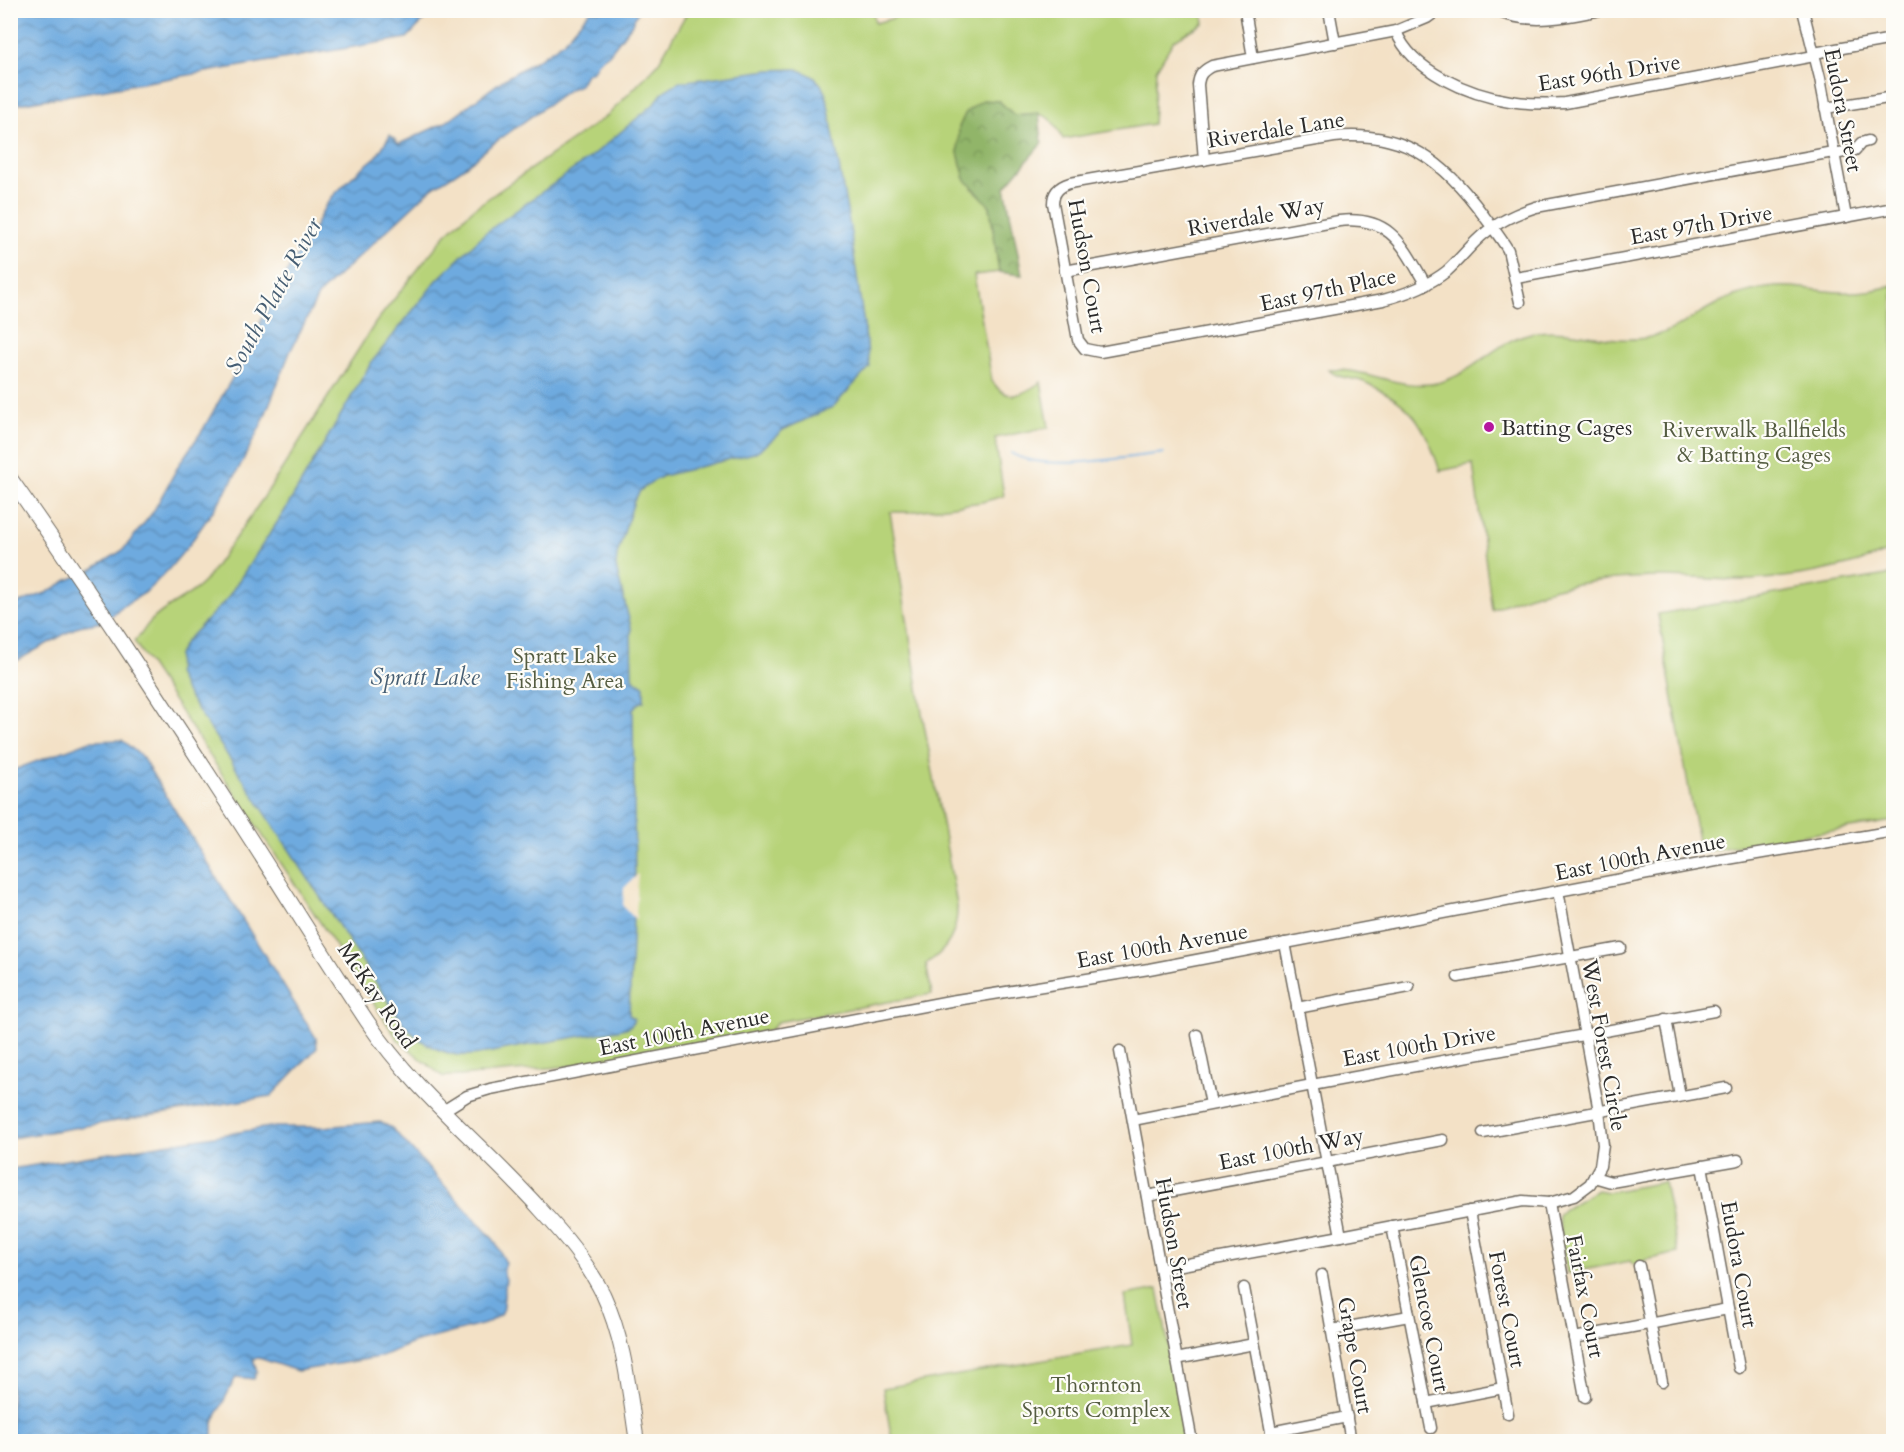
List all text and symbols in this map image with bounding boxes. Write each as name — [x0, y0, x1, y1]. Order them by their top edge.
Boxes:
street label: Eudora Street — [1816, 46, 1870, 175]
street label: East 96th Drive — [1536, 47, 1683, 99]
street label: Riverdale Lane — [1205, 104, 1347, 156]
street label: Riverdale Way — [1185, 190, 1327, 244]
street label: Hudson Court — [1060, 197, 1114, 336]
street label: East 97th Drive — [1628, 198, 1775, 252]
water label: South Platte River — [217, 211, 331, 381]
street label: East 97th Place — [1257, 261, 1399, 319]
place label: Batting Cages — [1501, 413, 1632, 443]
park label: Riverwalk Ballfields & Batting Cages — [1662, 415, 1846, 470]
marker: Batting Cages — [1482, 420, 1496, 434]
park label: Spratt Lake Fishing Area — [506, 641, 625, 696]
water label: Spratt Lake — [370, 661, 480, 694]
street label: East 100th Avenue — [1552, 826, 1728, 888]
street label: East 100th Avenue — [1074, 916, 1250, 976]
street label: McKay Road — [330, 936, 424, 1055]
street label: West Forest Circle — [1574, 956, 1634, 1133]
street label: East 100th Avenue — [596, 1001, 772, 1063]
street label: East 100th Drive — [1340, 1018, 1498, 1074]
street label: East 100th Way — [1216, 1120, 1367, 1178]
street label: Hudson Street — [1148, 1175, 1200, 1311]
street label: Eudora Court — [1713, 1198, 1765, 1330]
street label: Fairfax Court — [1558, 1232, 1612, 1360]
street label: Forest Court — [1481, 1248, 1533, 1370]
street label: Glencoe Court — [1401, 1252, 1457, 1394]
street label: Grape Court — [1330, 1294, 1380, 1416]
park label: Thornton Sports Complex — [1022, 1370, 1170, 1425]

